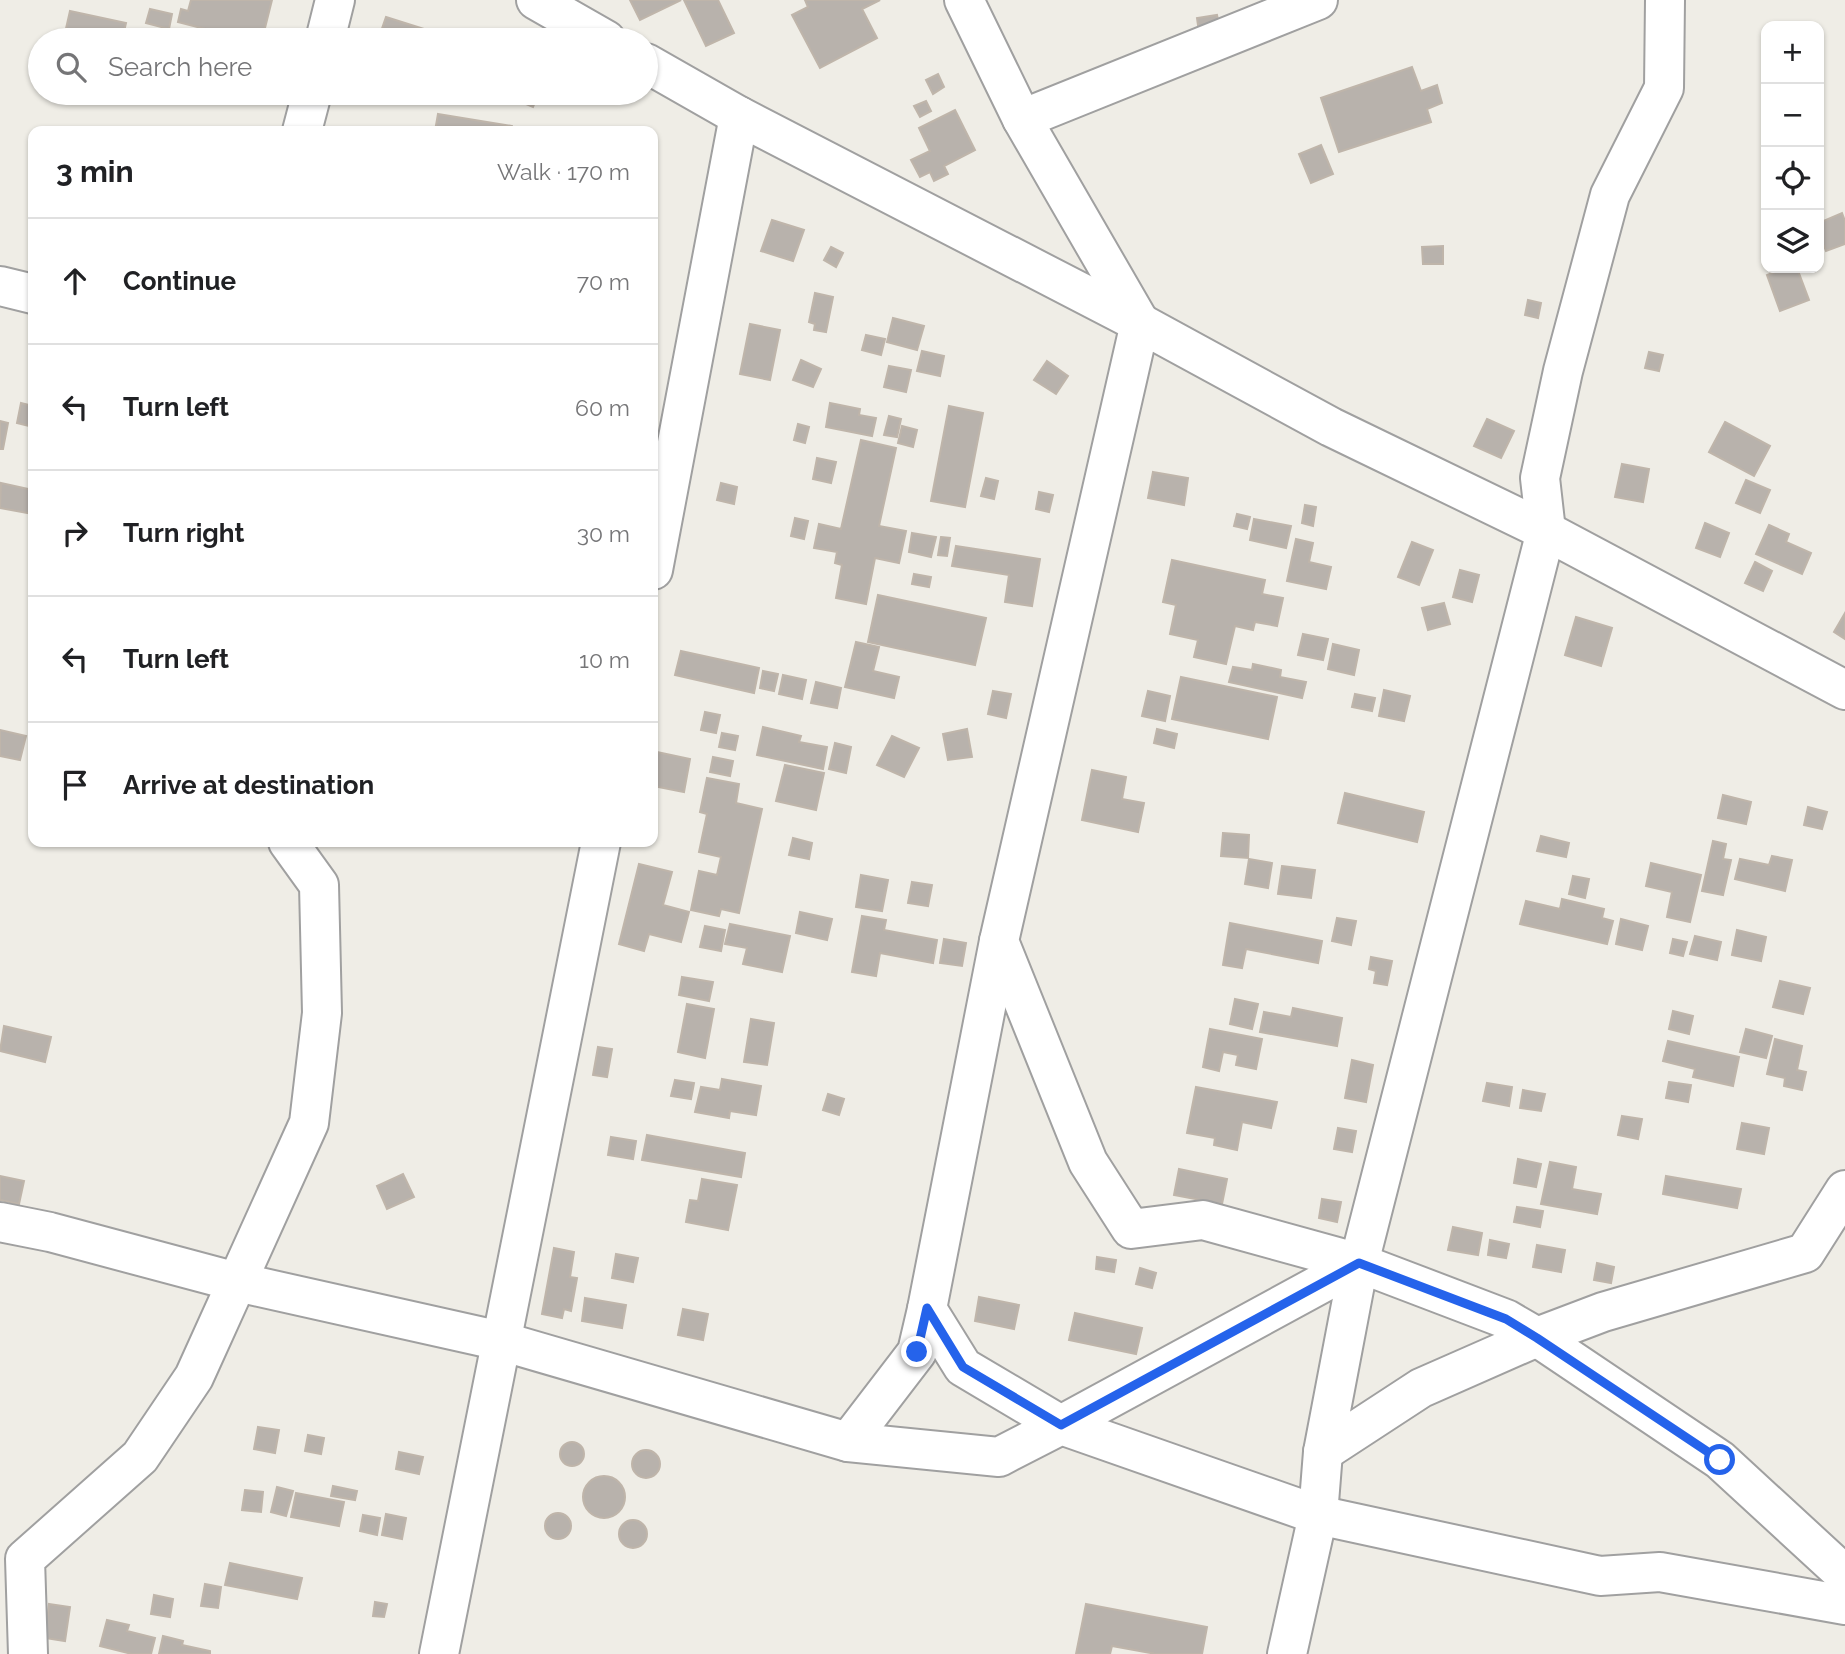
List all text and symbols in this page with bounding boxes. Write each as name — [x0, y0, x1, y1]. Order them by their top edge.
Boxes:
map controls — [1761, 21, 1824, 273]
button: + — [1761, 21, 1824, 84]
search box — [28, 28, 658, 105]
icon: search — [52, 48, 90, 86]
text: Search here — [108, 52, 252, 82]
button: − — [1761, 84, 1824, 147]
button: locate — [1761, 147, 1824, 210]
text: 3 min — [56, 154, 134, 189]
text: Walk · 170 m — [497, 158, 630, 185]
button: layers — [1761, 210, 1824, 273]
icon: ahead — [56, 262, 94, 300]
text: Continue — [123, 266, 236, 296]
text: 70 m — [577, 268, 630, 295]
icon: left — [56, 388, 94, 426]
text: Turn left — [123, 392, 229, 422]
text: 60 m — [575, 394, 630, 421]
icon: right — [56, 514, 94, 552]
text: Turn right — [123, 518, 244, 548]
text: 30 m — [577, 520, 630, 547]
icon: left — [56, 640, 94, 678]
text: Turn left — [123, 644, 229, 674]
text: 10 m — [579, 646, 630, 673]
icon: arrive — [56, 766, 94, 804]
text: Arrive at destination — [123, 770, 374, 800]
route end — [901, 1336, 932, 1367]
route start — [1704, 1444, 1735, 1475]

